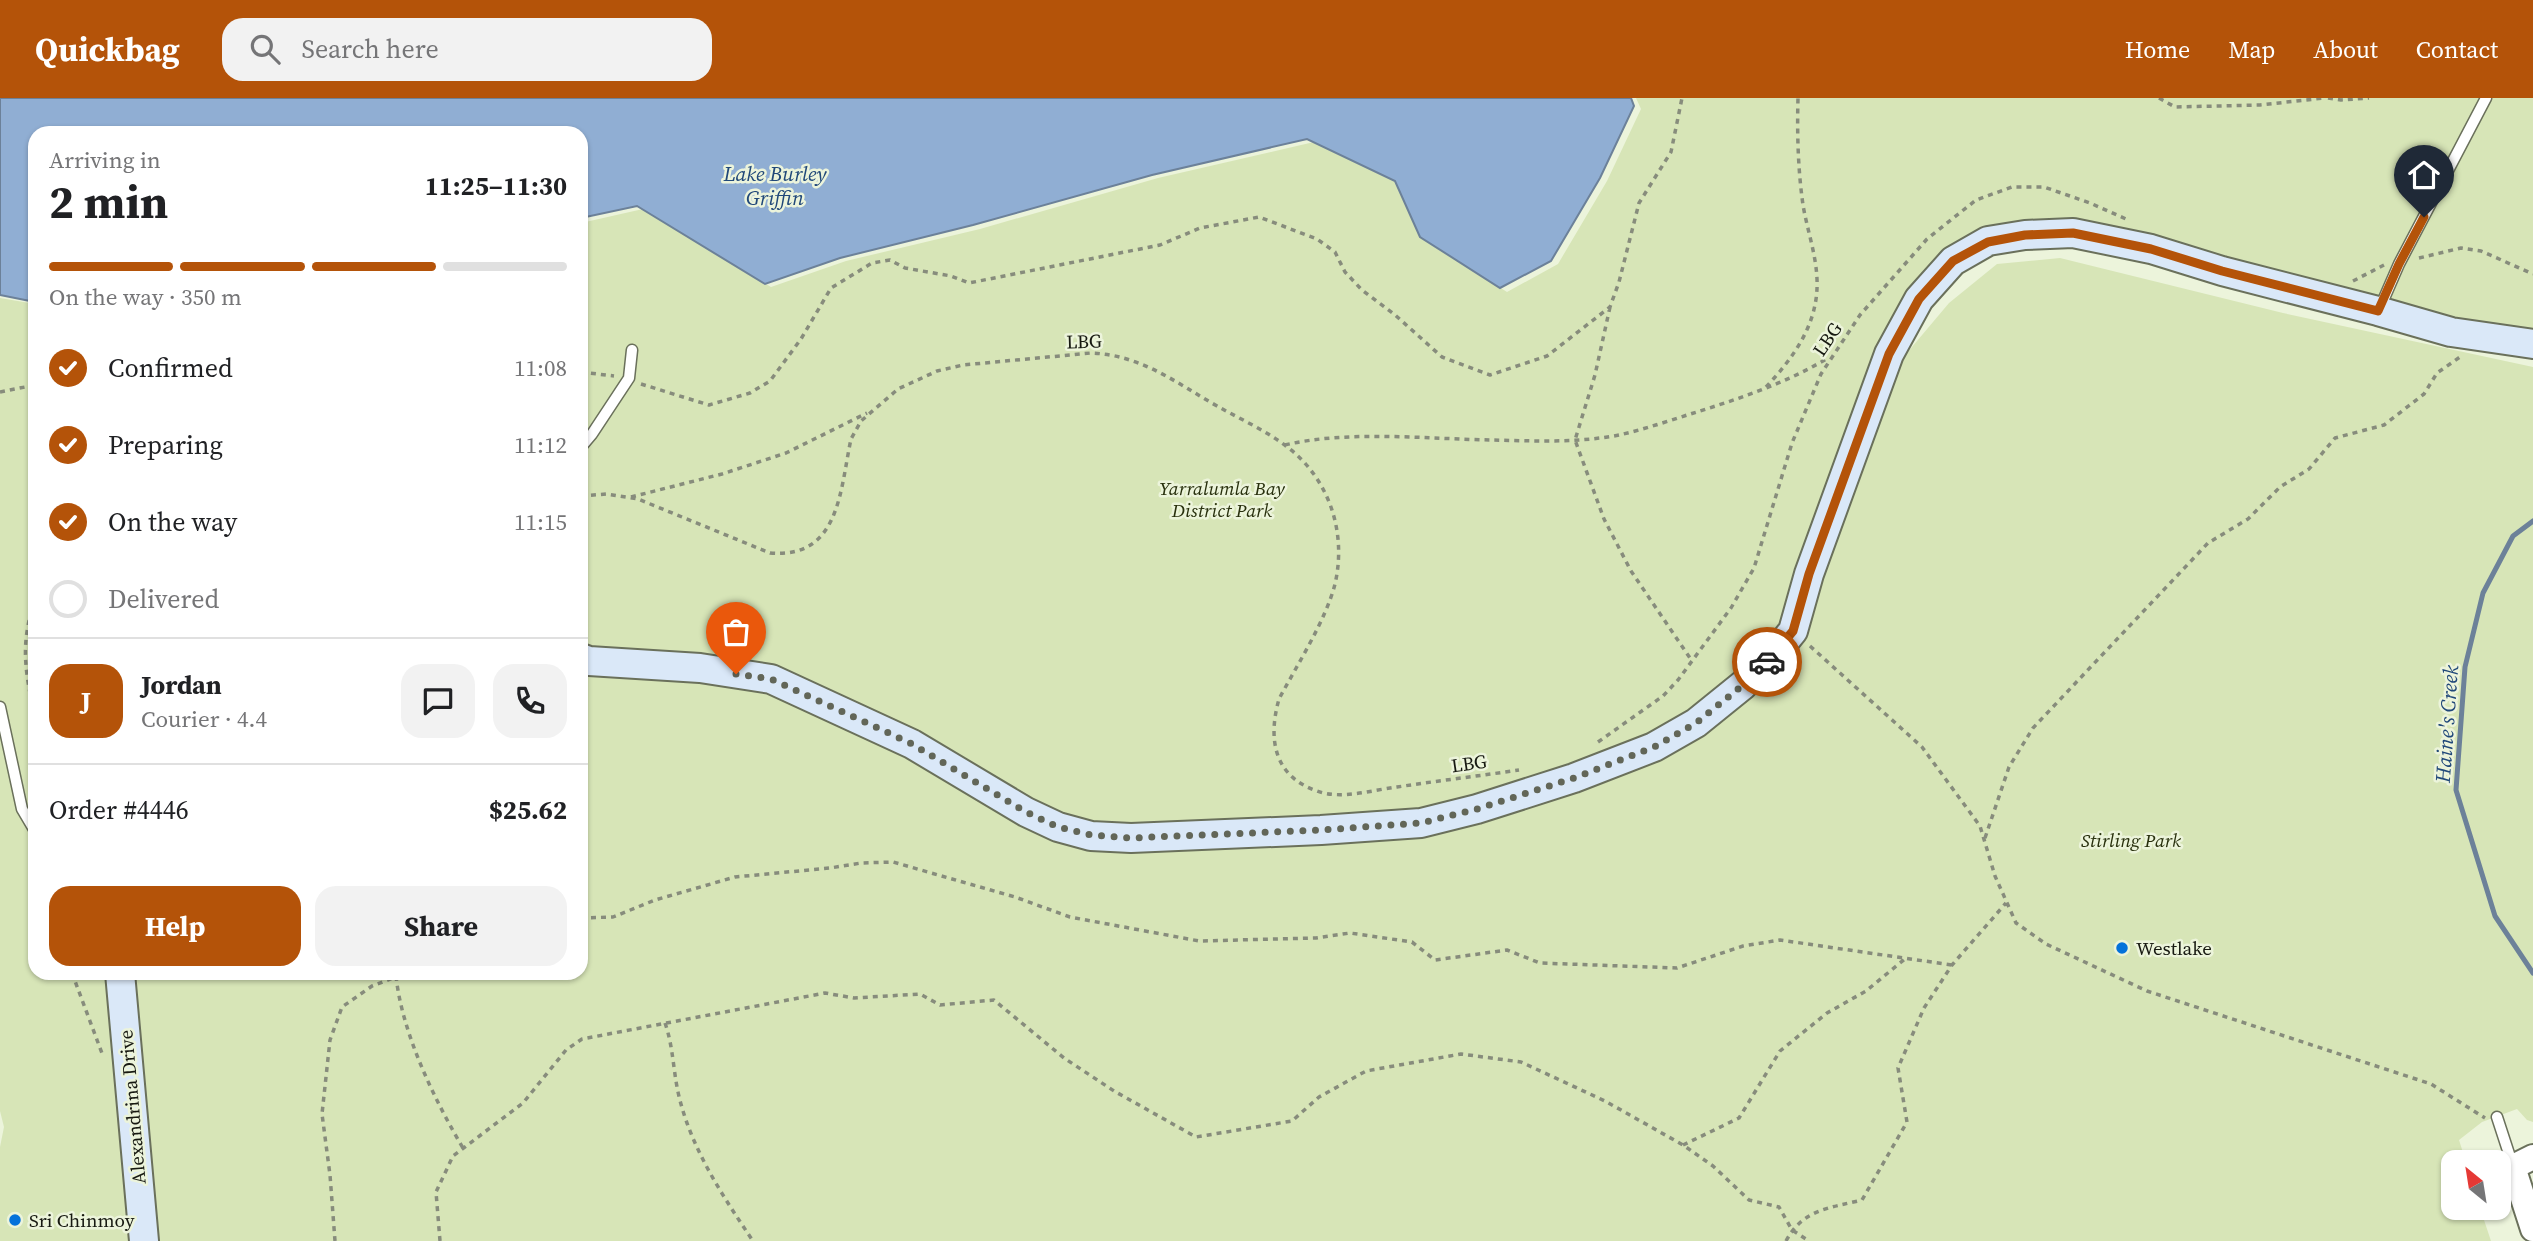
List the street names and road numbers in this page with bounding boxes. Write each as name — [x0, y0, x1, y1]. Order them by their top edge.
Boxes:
street label: LBG — [1806, 317, 1848, 361]
street label: LBG — [1066, 327, 1102, 355]
street label: LBG — [1450, 748, 1489, 778]
street label: Alexandrina Drive — [112, 1029, 152, 1185]

